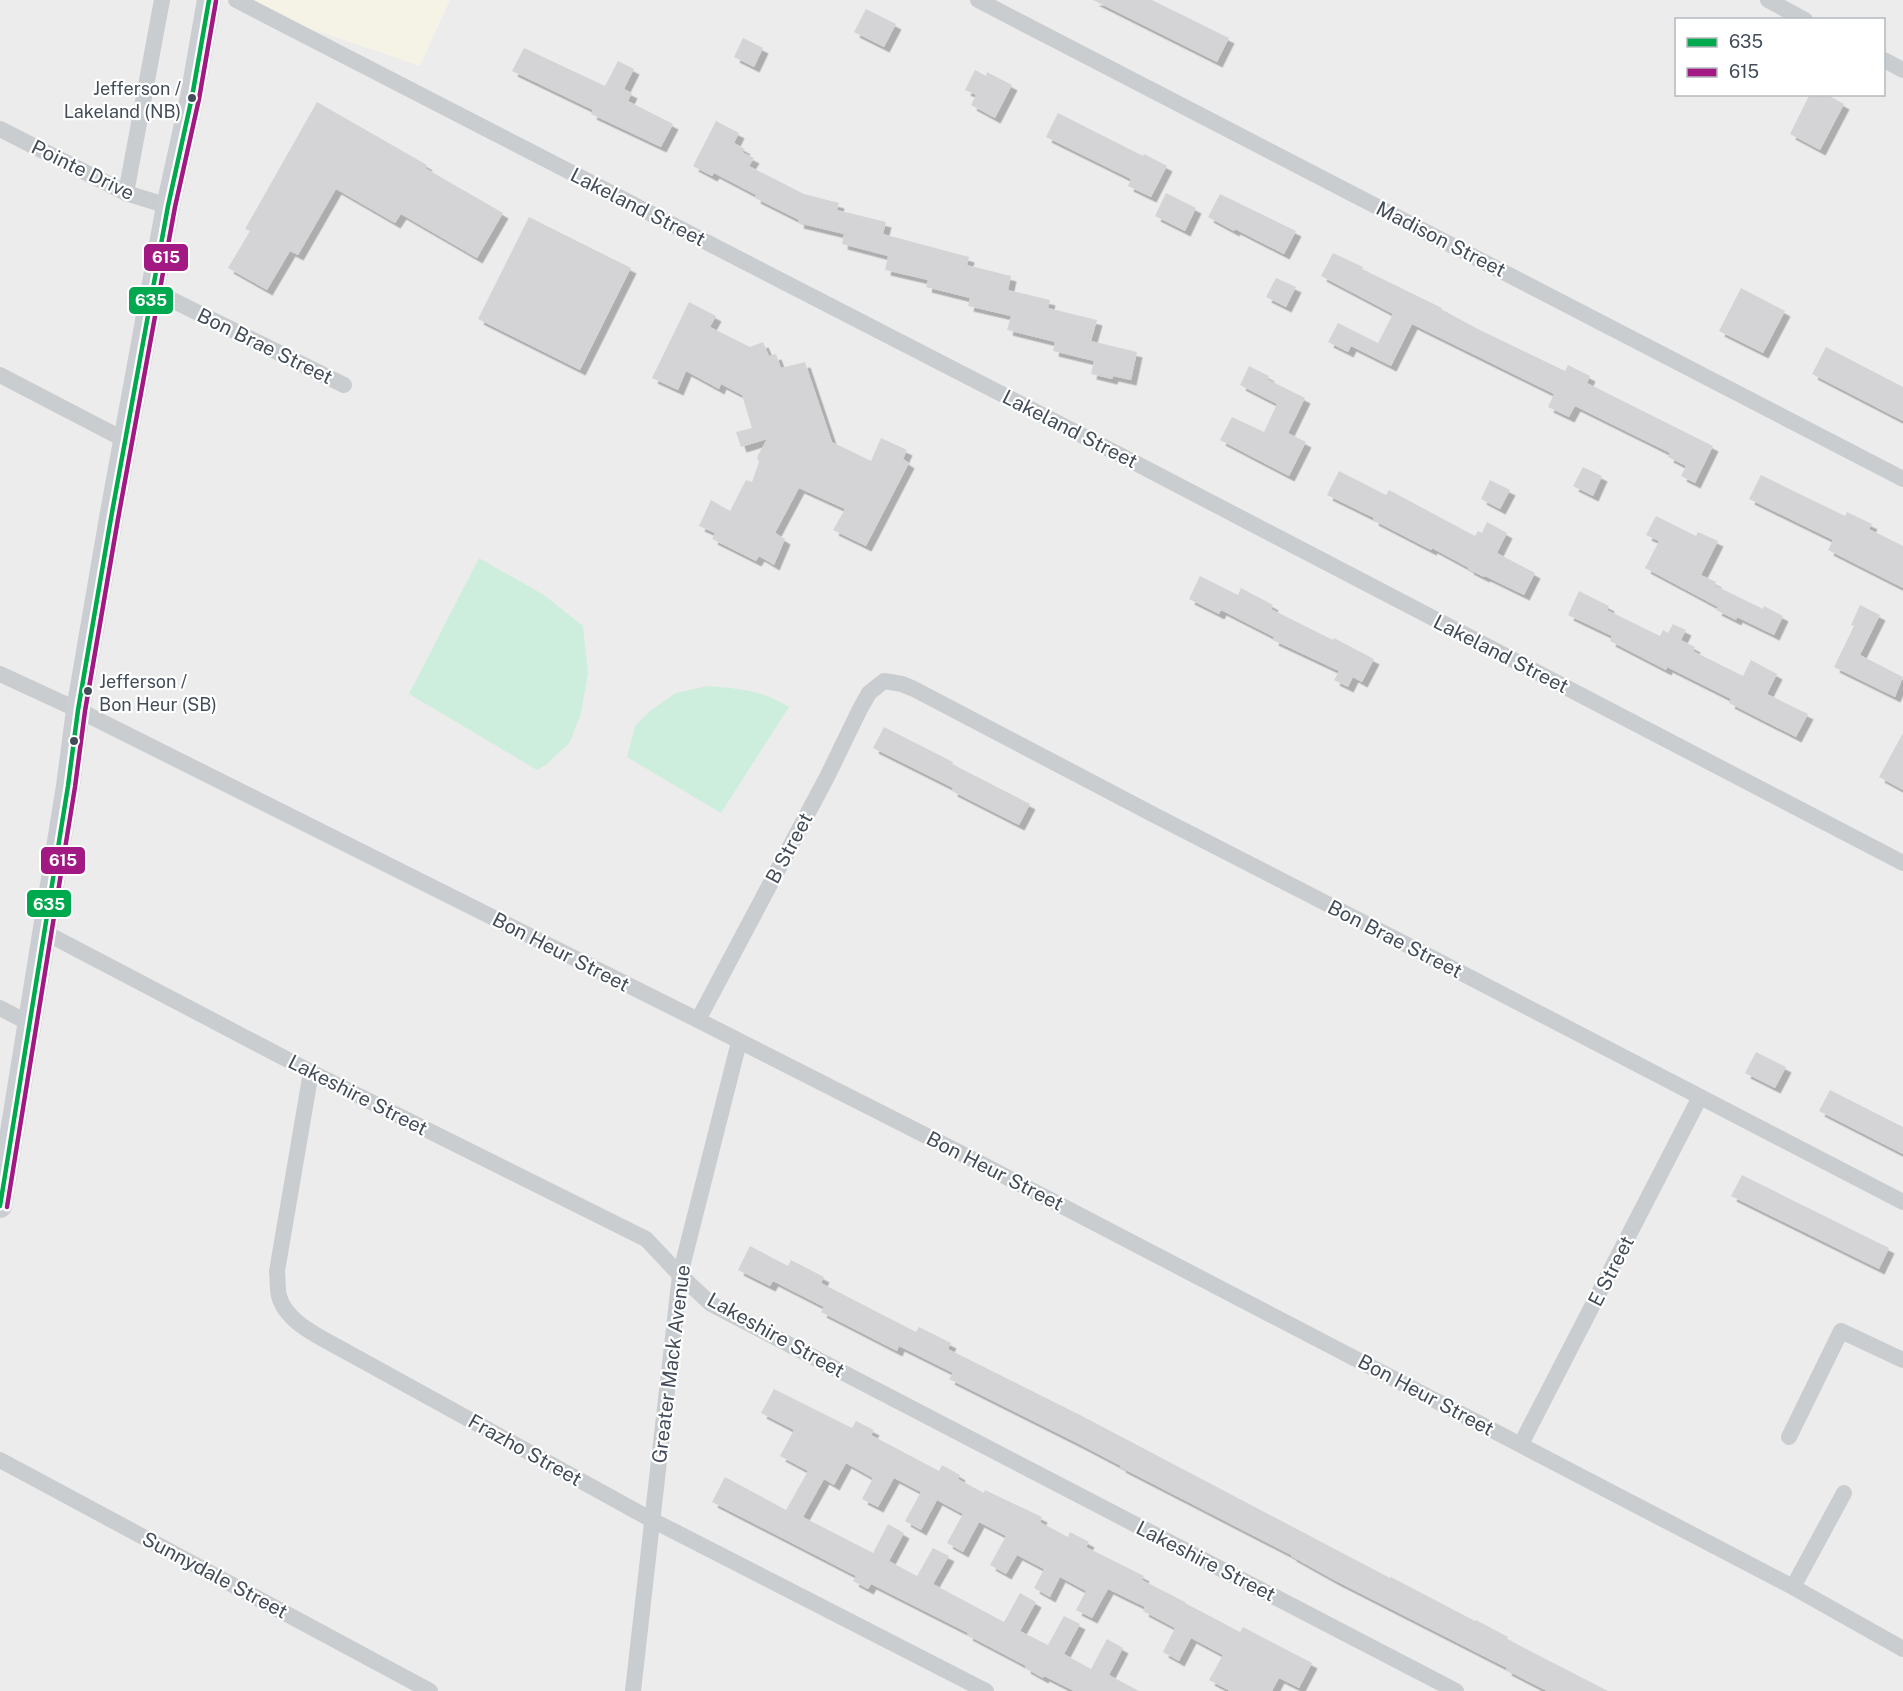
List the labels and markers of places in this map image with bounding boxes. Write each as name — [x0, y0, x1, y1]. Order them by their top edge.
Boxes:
place label: Jefferson / Lakeland (NB) — [64, 78, 182, 122]
marker: Jefferson / Lakeland (NB) — [186, 92, 198, 104]
place label: Jefferson / Bon Heur (SB) — [99, 671, 217, 715]
marker: Jefferson / Bon Heur (SB) — [82, 685, 94, 697]
unlabelled marker — [68, 735, 80, 747]

